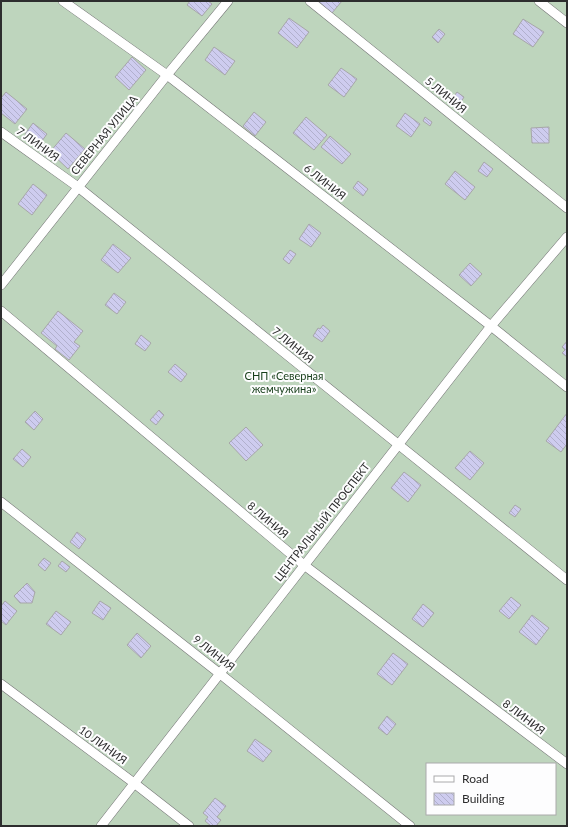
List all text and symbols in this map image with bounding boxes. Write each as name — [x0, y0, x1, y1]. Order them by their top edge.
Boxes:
street label: 5 ЛИНИЯ — [423, 74, 470, 115]
street label: СЕВЕРНАЯ УЛИЦА — [68, 92, 140, 177]
street label: 7 ЛИНИЯ — [14, 124, 62, 163]
street label: 6 ЛИНИЯ — [302, 161, 349, 202]
street label: 7 ЛИНИЯ — [270, 324, 317, 365]
park label: СНП «Северная жемчужина» — [245, 369, 323, 395]
street label: ЦЕНТРАЛЬНЫЙ ПРОСПЕКТ — [271, 459, 372, 584]
street label: 8 ЛИНИЯ — [245, 499, 292, 541]
street label: 9 ЛИНИЯ — [191, 632, 238, 673]
street label: 8 ЛИНИЯ — [501, 696, 548, 737]
street label: 10 ЛИНИЯ — [77, 723, 130, 766]
legend — [426, 763, 556, 815]
text: Road — [462, 771, 489, 786]
text: Building — [462, 791, 505, 806]

